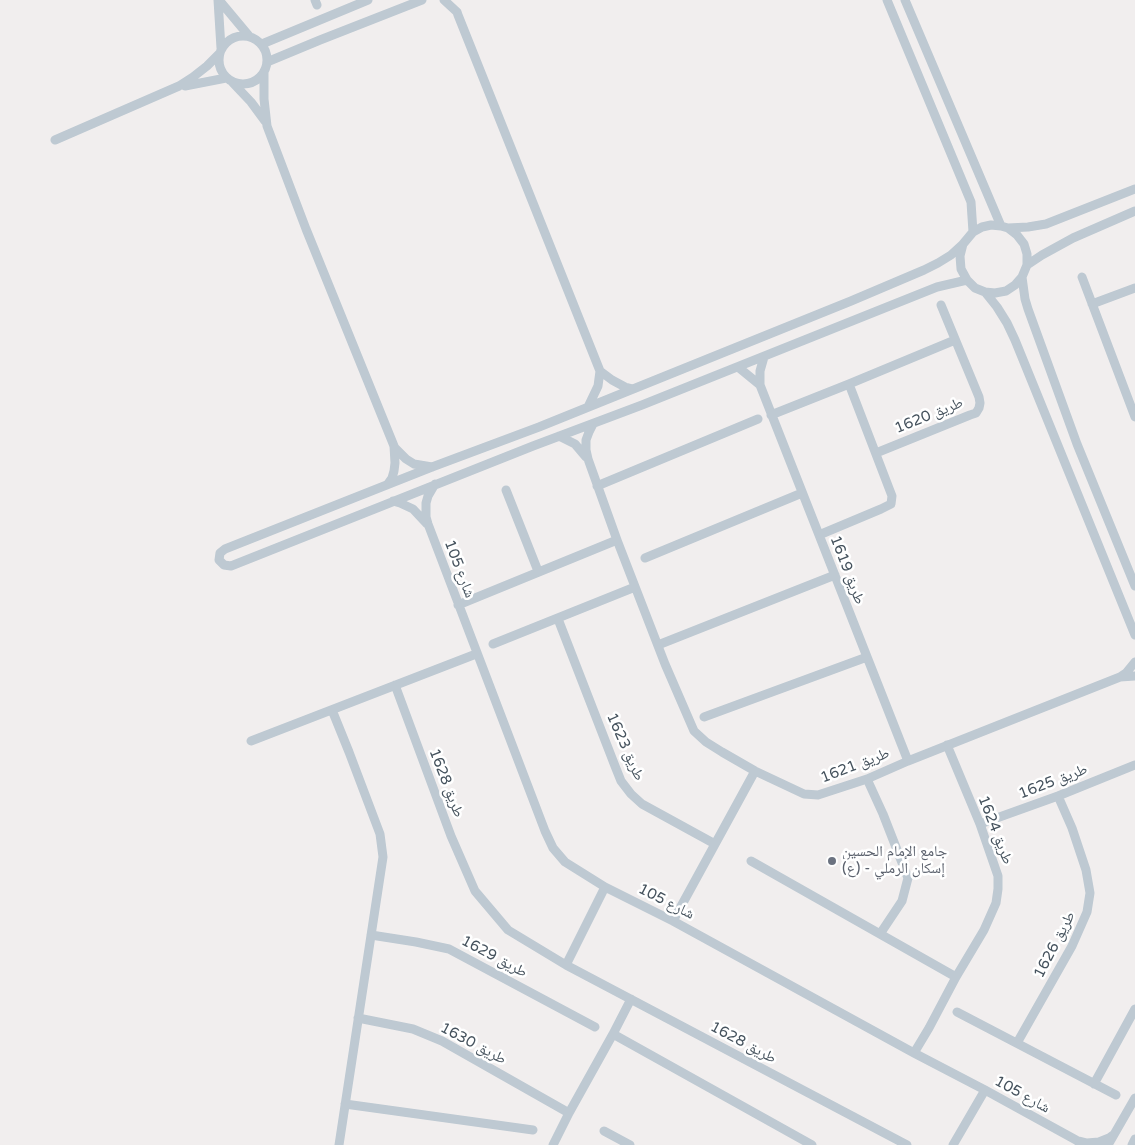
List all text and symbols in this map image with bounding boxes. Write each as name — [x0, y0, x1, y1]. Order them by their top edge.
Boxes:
street label: طريق 1620 — [892, 394, 966, 438]
street label: طريق 1619 — [826, 533, 868, 607]
street label: شارع 105 — [440, 537, 478, 601]
street label: طريق 1623 — [602, 710, 648, 784]
street label: طريق 1621 — [818, 745, 892, 787]
street label: طريق 1628 — [425, 746, 467, 820]
street label: طريق 1625 — [1016, 761, 1090, 803]
street label: طريق 1624 — [974, 793, 1016, 867]
place label: جامع الإمام الحسين (ع) - إسكان الرملي — [842, 843, 947, 878]
marker: جامع الإمام الحسين (ع) - إسكان الرملي — [826, 855, 838, 867]
street label: شارع 105 — [635, 880, 697, 924]
street label: طريق 1626 — [1031, 909, 1079, 981]
street label: طريق 1629 — [458, 932, 530, 982]
street label: طريق 1628 — [707, 1018, 779, 1068]
street label: طريق 1630 — [437, 1019, 509, 1069]
street label: شارع 105 — [991, 1072, 1053, 1118]

